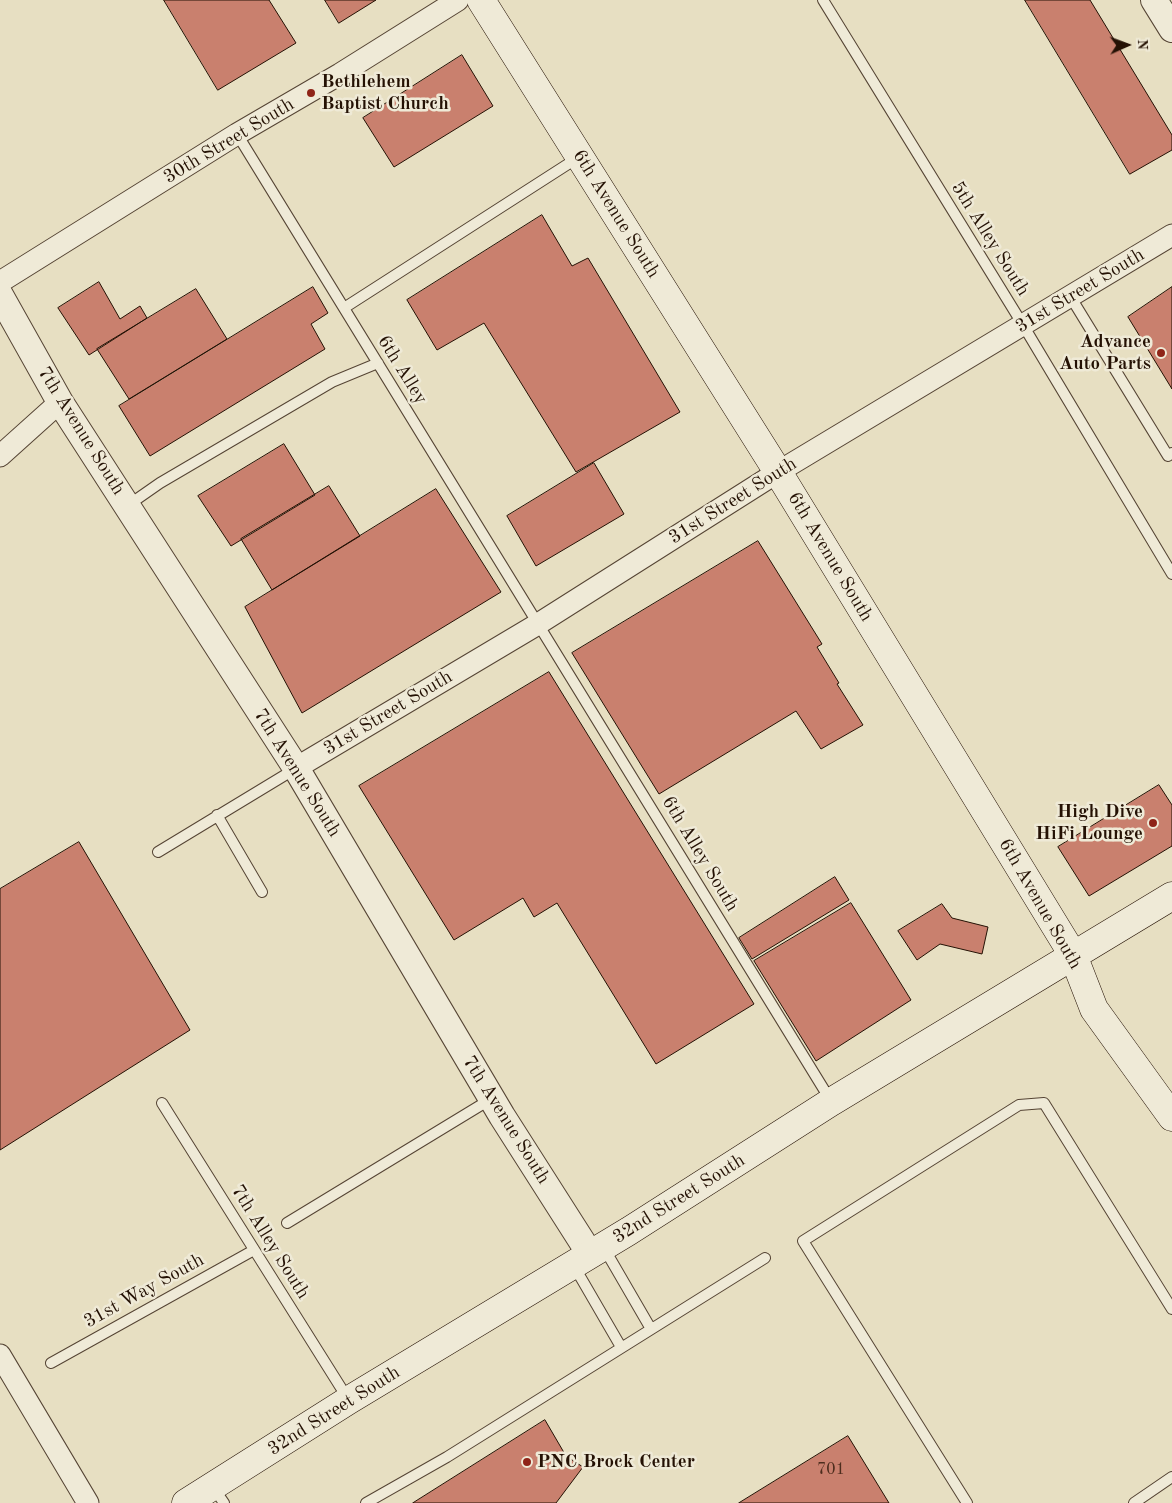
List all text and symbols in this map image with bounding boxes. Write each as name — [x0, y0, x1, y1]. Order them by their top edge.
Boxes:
north arrow — [1102, 20, 1152, 70]
text: N — [1135, 39, 1149, 50]
place label: Bethlehem Baptist Church — [321, 71, 449, 115]
marker: Bethlehem Baptist Church — [305, 87, 317, 99]
street label: 30th Street South — [160, 93, 298, 189]
street label: 6th Avenue South — [567, 145, 665, 283]
street label: 5th Alley South — [946, 178, 1034, 300]
street label: 31st Street South — [1011, 244, 1149, 338]
street label: 6th Alley — [372, 331, 432, 409]
place label: Advance Auto Parts — [1059, 331, 1151, 375]
marker: Advance Auto Parts — [1155, 347, 1167, 359]
street label: 7th Avenue South — [32, 362, 130, 500]
street label: 31st Street South — [665, 453, 801, 549]
street label: 6th Avenue South — [782, 488, 878, 626]
street label: 31st Street South — [319, 666, 457, 760]
street label: 7th Avenue South — [248, 704, 346, 842]
street label: 6th Alley South — [657, 792, 743, 916]
place label: High Dive HiFi Lounge — [1035, 801, 1143, 845]
marker: High Dive HiFi Lounge — [1147, 817, 1159, 829]
street label: 6th Avenue South — [993, 835, 1087, 973]
street label: 7th Avenue South — [457, 1051, 555, 1189]
street label: 32nd Street South — [609, 1149, 749, 1249]
street label: 7th Alley South — [226, 1181, 314, 1303]
street label: 31st Way South — [80, 1249, 208, 1333]
street label: 32nd Street South — [264, 1361, 404, 1461]
place label: PNC Brock Center — [537, 1451, 695, 1473]
marker: PNC Brock Center — [521, 1456, 533, 1468]
house number: 701 — [817, 1460, 845, 1480]

